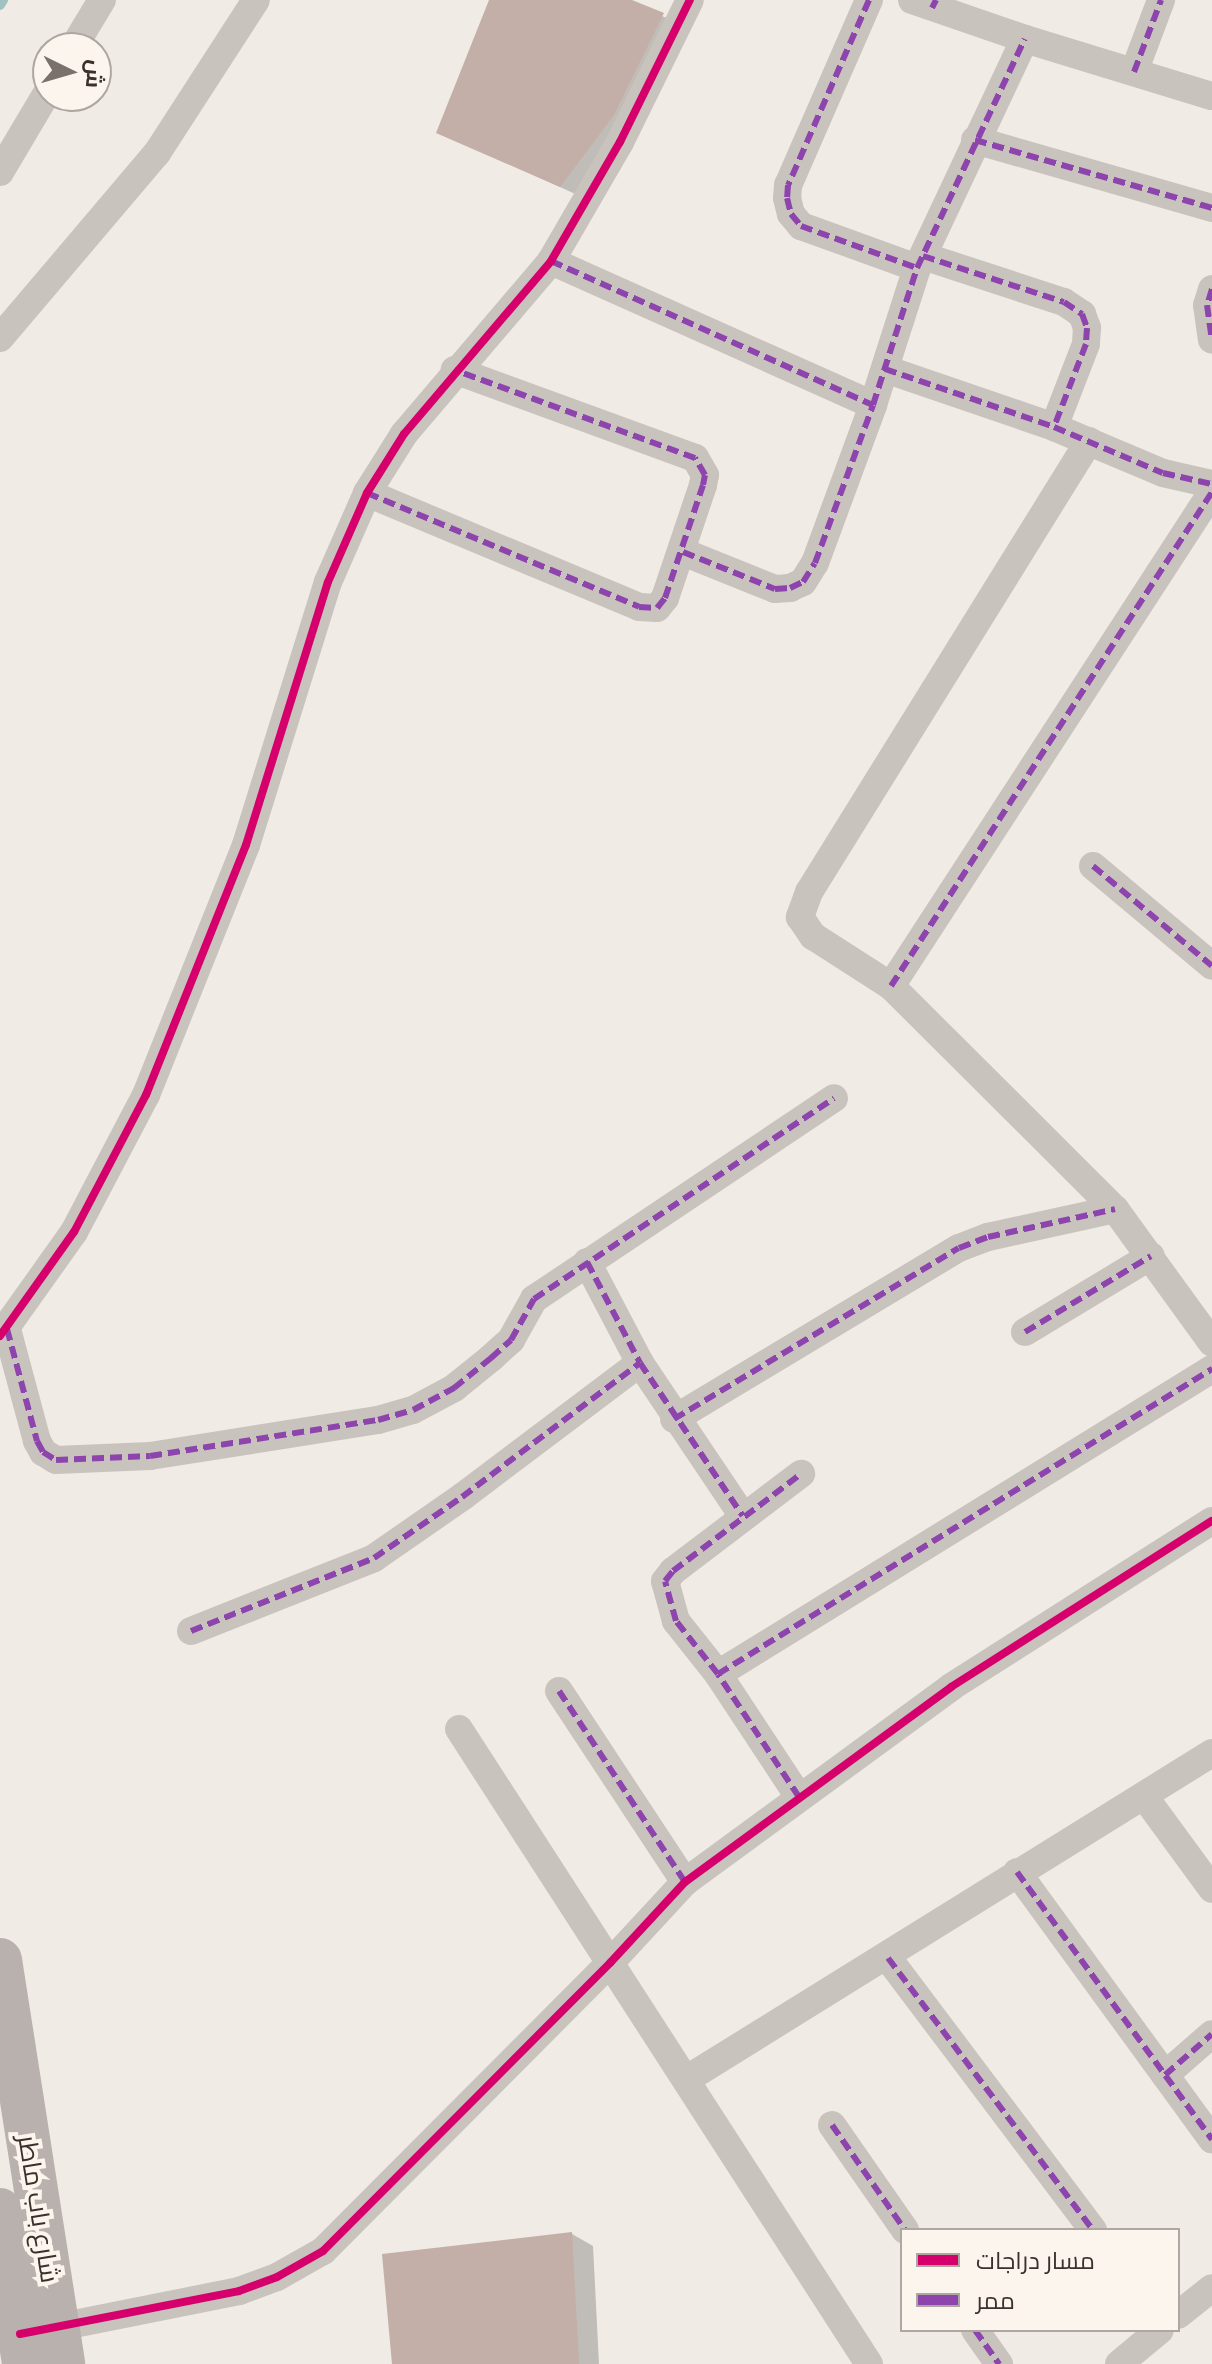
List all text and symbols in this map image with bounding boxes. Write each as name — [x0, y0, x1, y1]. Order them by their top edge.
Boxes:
north arrow — [32, 32, 112, 112]
text: ش — [80, 59, 108, 89]
street label: شارع باب ماطر — [11, 2133, 65, 2285]
legend — [900, 2228, 1180, 2332]
text: مسار دراجات — [976, 2247, 1095, 2275]
text: ممر — [976, 2287, 1015, 2315]

